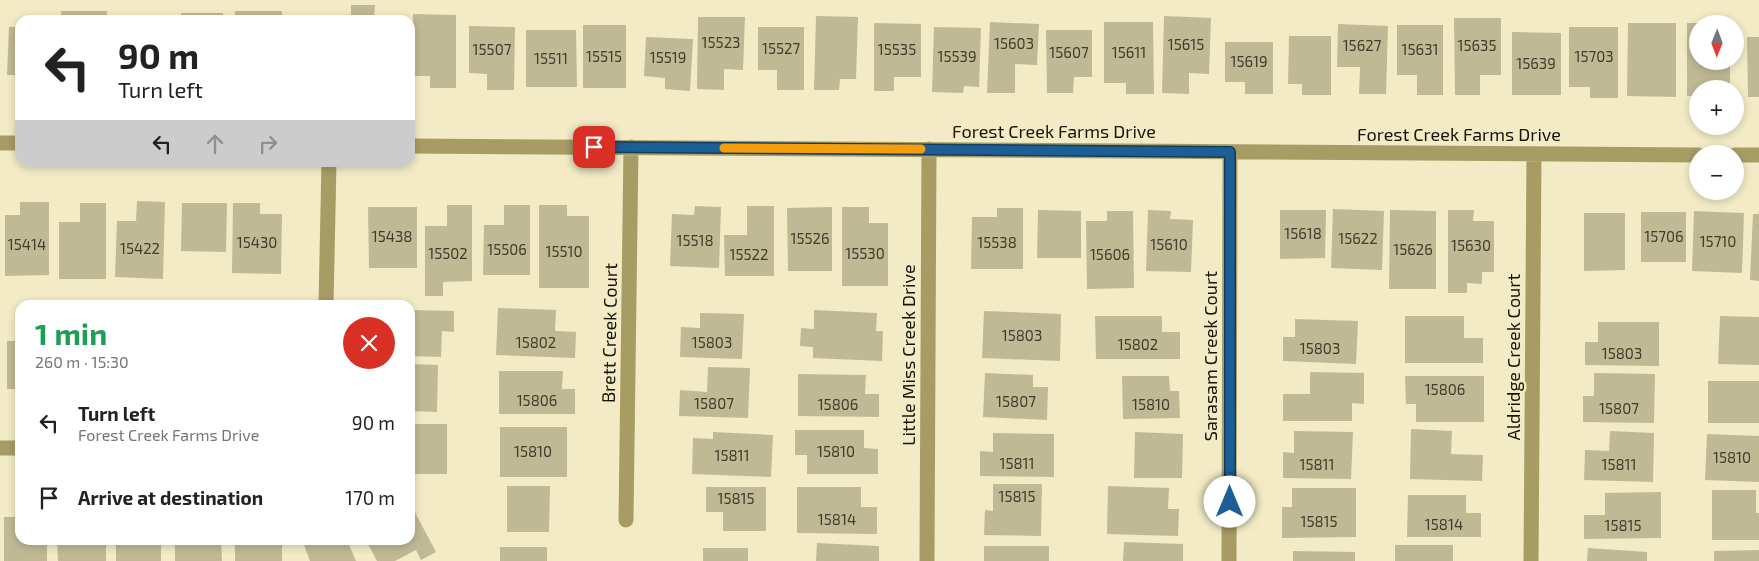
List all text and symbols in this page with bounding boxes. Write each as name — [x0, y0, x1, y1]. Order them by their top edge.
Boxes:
north arrow — [1689, 15, 1744, 70]
map controls — [1689, 15, 1744, 200]
house number: 15523 — [702, 33, 740, 51]
text: 90 m — [118, 34, 199, 76]
house number: 15603 — [994, 34, 1034, 52]
icon: left — [35, 35, 100, 100]
house number: 15615 — [1168, 35, 1204, 53]
house number: 15627 — [1343, 36, 1382, 54]
house number: 15635 — [1458, 36, 1496, 54]
house number: 15527 — [762, 39, 800, 57]
house number: 15507 — [473, 40, 512, 58]
house number: 15535 — [878, 40, 916, 58]
house number: 15631 — [1402, 40, 1438, 58]
house number: 15607 — [1049, 43, 1089, 61]
house number: 15611 — [1112, 43, 1146, 61]
house number: 15515 — [586, 47, 622, 65]
house number: 15539 — [938, 47, 976, 65]
house number: 15703 — [1574, 47, 1614, 65]
house number: 15519 — [650, 48, 686, 66]
house number: 15511 — [534, 49, 568, 67]
house number: 15619 — [1230, 52, 1268, 70]
house number: 15639 — [1516, 54, 1556, 72]
text: Turn left — [118, 76, 203, 102]
button: + — [1689, 80, 1744, 135]
street label: Forest Creek Farms Drive — [952, 120, 1156, 142]
street label: Forest Creek Farms Drive — [1357, 123, 1561, 145]
pin — [573, 126, 615, 168]
icon: left — [148, 130, 176, 158]
icon: ahead — [201, 130, 229, 158]
icon: right — [254, 130, 282, 158]
icon: arrive — [580, 133, 608, 161]
button: − — [1689, 145, 1744, 200]
house number: 15618 — [1284, 224, 1322, 242]
house number: 15438 — [372, 227, 412, 245]
house number: 15706 — [1644, 227, 1684, 245]
house number: 15526 — [790, 229, 830, 247]
house number: 15622 — [1338, 229, 1378, 247]
house number: 15518 — [676, 231, 714, 249]
house number: 15710 — [1700, 232, 1736, 250]
house number: 15430 — [237, 233, 277, 251]
house number: 15538 — [977, 233, 1017, 251]
house number: 15414 — [8, 235, 46, 253]
house number: 15610 — [1150, 235, 1188, 253]
house number: 15630 — [1451, 236, 1491, 254]
house number: 15422 — [120, 239, 160, 257]
house number: 15506 — [487, 240, 527, 258]
house number: 15626 — [1393, 240, 1433, 258]
house number: 15510 — [545, 242, 583, 260]
house number: 15502 — [428, 244, 468, 262]
house number: 15530 — [845, 244, 885, 262]
house number: 15522 — [730, 245, 768, 263]
house number: 15606 — [1090, 245, 1130, 263]
street label: Brett Creek Court — [597, 263, 621, 403]
street label: Little Miss Creek Drive — [897, 264, 919, 446]
street label: Sarasam Creek Court — [1199, 271, 1221, 441]
street label: Aldridge Creek Court — [1502, 273, 1524, 440]
text: 1 min — [35, 315, 107, 351]
button: close — [343, 317, 395, 369]
house number: 15803 — [1002, 326, 1042, 344]
house number: 15802 — [516, 333, 556, 351]
house number: 15803 — [692, 333, 732, 351]
house number: 15802 — [1118, 335, 1158, 353]
house number: 15803 — [1300, 339, 1340, 357]
house number: 15803 — [1602, 344, 1642, 362]
text: 260 m · 15:30 — [35, 352, 129, 371]
house number: 15806 — [1425, 380, 1465, 398]
house number: 15806 — [517, 391, 557, 409]
house number: 15807 — [996, 392, 1036, 410]
house number: 15807 — [694, 394, 734, 412]
house number: 15806 — [818, 395, 858, 413]
house number: 15810 — [1132, 395, 1170, 413]
house number: 15807 — [1599, 399, 1639, 417]
text: Turn left — [78, 402, 155, 425]
icon: left — [35, 409, 63, 437]
text: 90 m — [352, 411, 395, 434]
text: Forest Creek Farms Drive — [78, 425, 259, 444]
house number: 15810 — [514, 442, 552, 460]
house number: 15810 — [817, 442, 855, 460]
house number: 15811 — [714, 446, 750, 464]
house number: 15810 — [1713, 448, 1751, 466]
house number: 15811 — [999, 454, 1035, 472]
house number: 15811 — [1299, 455, 1335, 473]
house number: 15811 — [1601, 455, 1637, 473]
position arrow — [1203, 475, 1255, 527]
icon: arrive — [35, 484, 63, 512]
text: Arrive at destination — [78, 486, 263, 509]
text: 170 m — [345, 486, 395, 509]
house number: 15815 — [998, 487, 1036, 505]
house number: 15815 — [717, 489, 755, 507]
house number: 15814 — [818, 510, 856, 528]
house number: 15815 — [1300, 512, 1338, 530]
house number: 15814 — [1425, 515, 1463, 533]
house number: 15815 — [1604, 516, 1642, 534]

